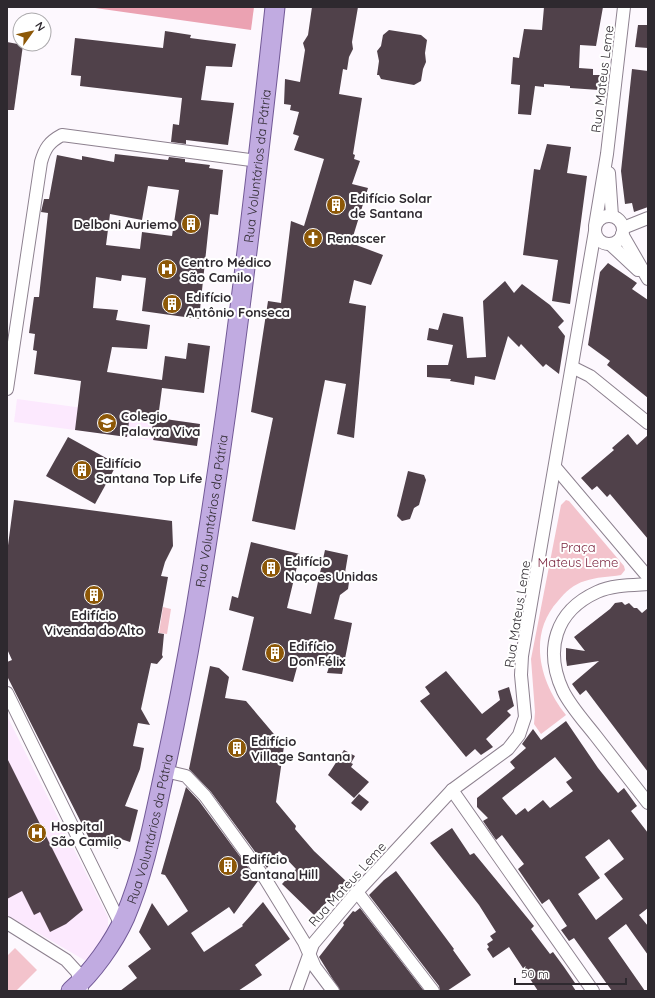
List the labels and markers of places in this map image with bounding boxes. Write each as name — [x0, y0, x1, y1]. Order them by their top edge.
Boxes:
place label: Edifício Solar de Santana — [350, 190, 432, 221]
building icon: Edifício Solar de Santana — [325, 194, 347, 216]
building icon: Delboni Auriemo — [180, 213, 202, 235]
place label: Delboni Auriemo — [73, 216, 177, 232]
church icon: Renascer — [302, 227, 324, 249]
place label: Renascer — [327, 230, 386, 246]
place label: Centro Médico São Camilo — [181, 254, 271, 285]
hospital icon: Centro Médico São Camilo — [156, 258, 178, 280]
place label: Edifício Antônio Fonseca — [186, 289, 290, 320]
building icon: Edifício Antônio Fonseca — [161, 293, 183, 315]
place label: Colegio Palavra Viva — [121, 408, 200, 439]
school or university icon: Colegio Palavra Viva — [96, 412, 118, 434]
place label: Edifício Santana Top Life — [96, 455, 203, 486]
building icon: Edifício Santana Top Life — [71, 459, 93, 481]
place label: Edifício Naçoes Unidas — [285, 553, 378, 584]
building icon: Edifício Naçoes Unidas — [260, 557, 282, 579]
building icon: Edifício Vivenda do Alto — [83, 584, 105, 606]
place label: Edifício Vivenda do Alto — [44, 607, 144, 638]
place label: Edifício Don Félix — [289, 638, 346, 669]
building icon: Edifício Don Félix — [264, 642, 286, 664]
place label: Edifício Village Santana — [251, 733, 350, 764]
building icon: Edifício Village Santana — [226, 737, 248, 759]
place label: Hospital São Camilo — [51, 818, 122, 849]
hospital icon: Hospital São Camilo — [26, 822, 48, 844]
place label: Edifício Santana Hill — [242, 851, 318, 882]
building icon: Edifício Santana Hill — [217, 855, 239, 877]

